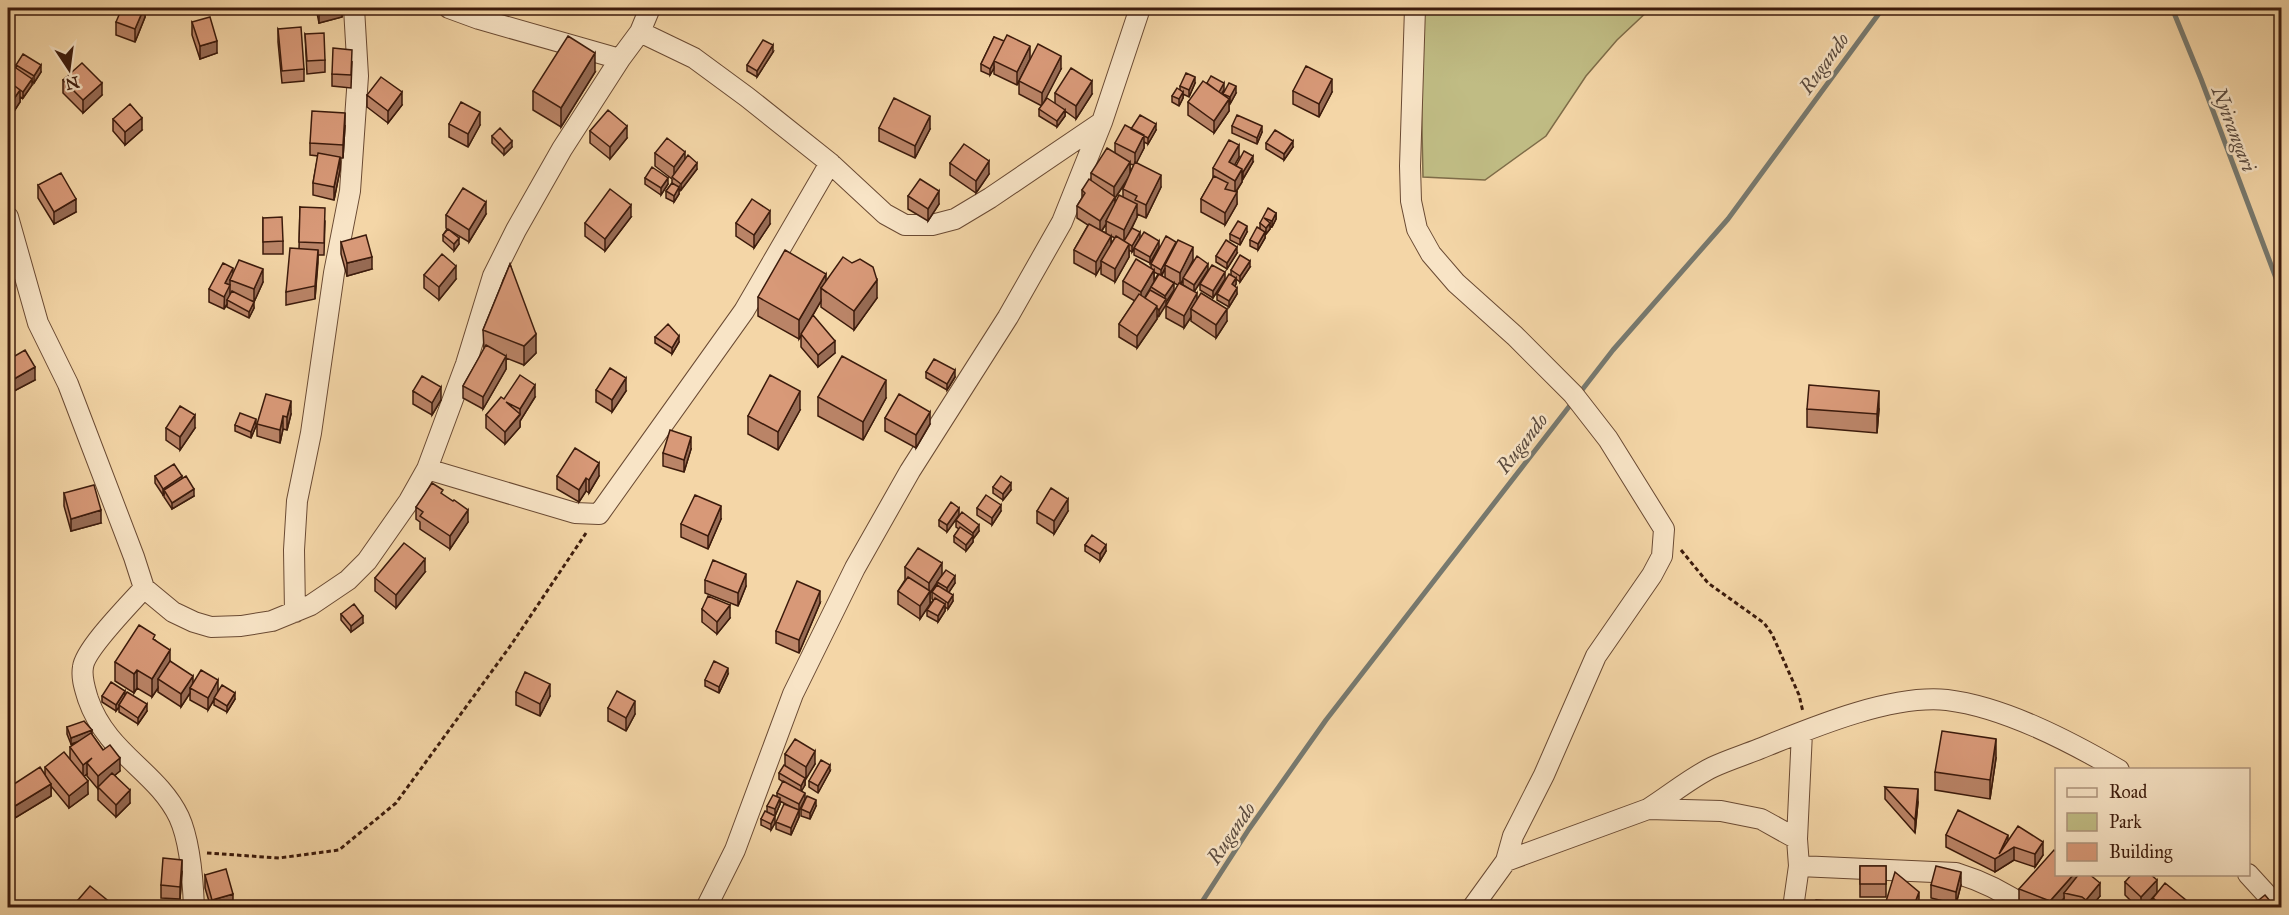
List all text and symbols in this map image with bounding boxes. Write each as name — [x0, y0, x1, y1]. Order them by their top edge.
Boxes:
water label: Rugando — [1793, 28, 1854, 99]
north arrow — [39, 39, 99, 99]
text: N — [63, 72, 81, 94]
water label: Nyirangari — [2206, 82, 2261, 175]
water label: Rugando — [1491, 408, 1553, 479]
legend — [2055, 768, 2250, 876]
text: Road — [2109, 781, 2147, 803]
water label: Rugando — [1201, 797, 1261, 869]
text: Park — [2109, 811, 2142, 833]
text: Building — [2109, 841, 2173, 864]

